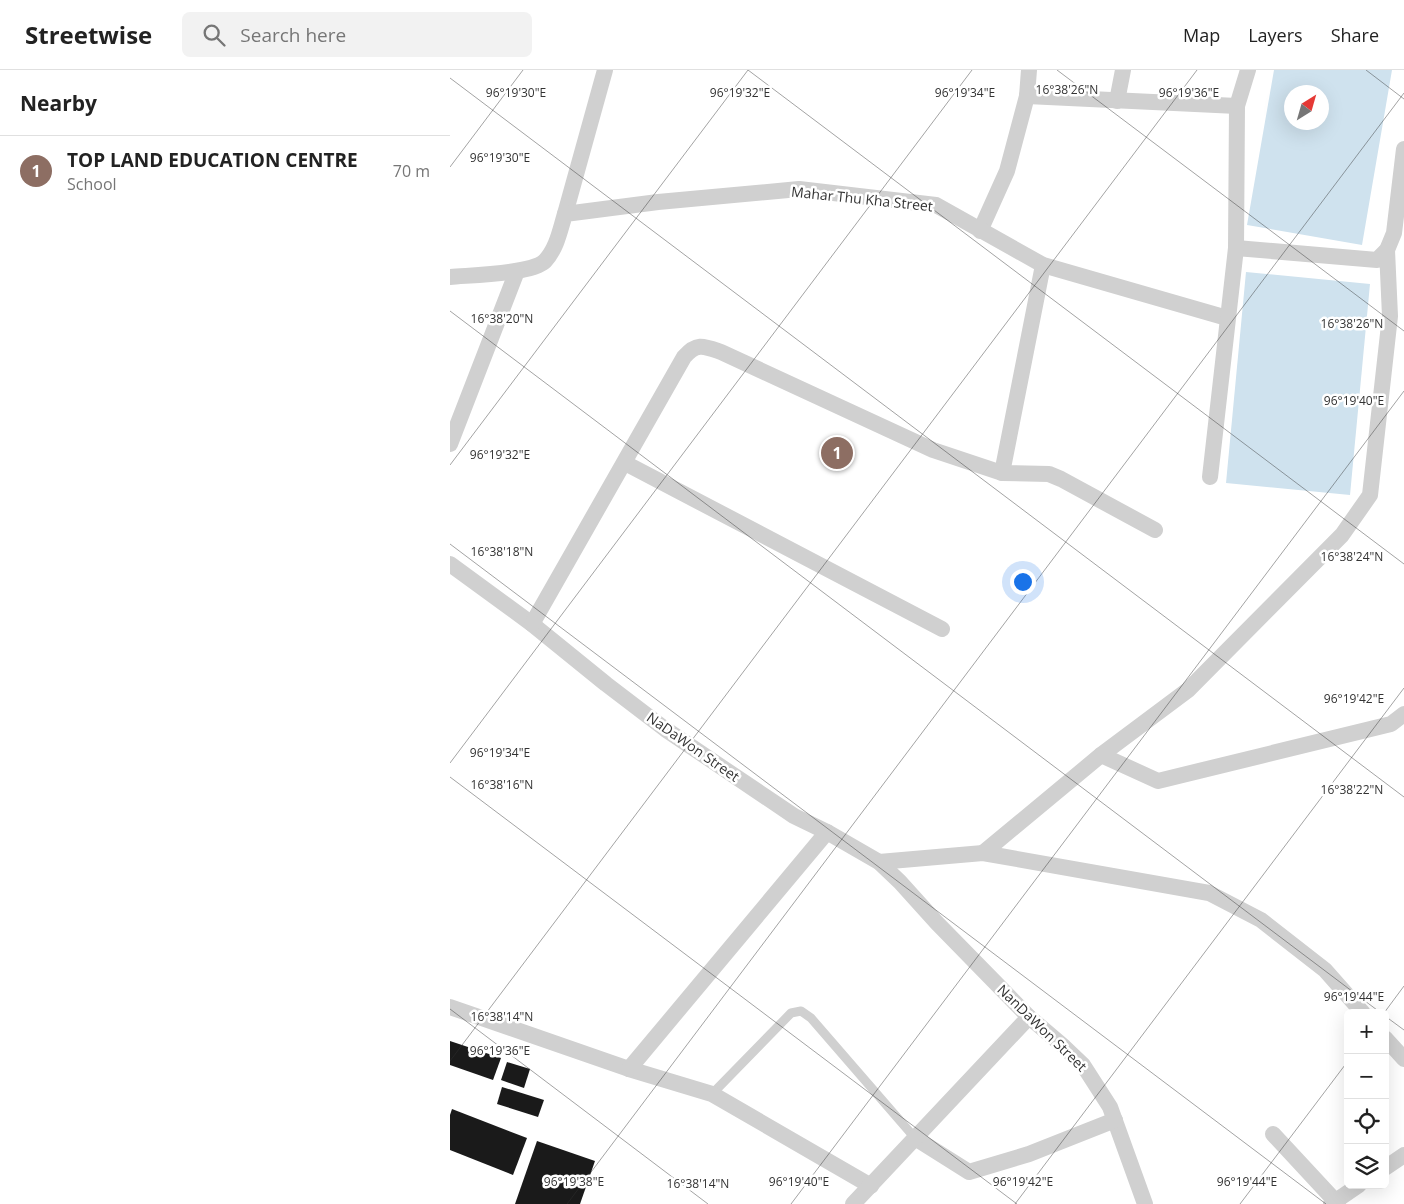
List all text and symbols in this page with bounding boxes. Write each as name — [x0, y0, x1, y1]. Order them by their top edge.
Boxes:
search box — [182, 12, 532, 57]
text: Streetwise — [25, 18, 152, 51]
icon: search — [200, 21, 228, 49]
text: Search here — [240, 22, 346, 48]
text: Map — [1183, 23, 1220, 47]
text: Layers — [1248, 23, 1303, 47]
text: Share — [1331, 23, 1379, 47]
text: 16°38'26"N — [1036, 81, 1098, 98]
text: 96°19'30"E — [486, 84, 546, 101]
text: 96°19'32"E — [710, 84, 770, 101]
text: 96°19'34"E — [935, 84, 995, 101]
text: 96°19'36"E — [1159, 84, 1219, 101]
north arrow — [1284, 85, 1329, 130]
text: Nearby — [20, 89, 97, 117]
text: TOP LAND EDUCATION CENTRE — [67, 147, 358, 173]
text: 96°19'30"E — [470, 149, 530, 166]
text: 1 — [31, 160, 41, 182]
text: 70 m — [393, 160, 430, 182]
text: School — [67, 173, 117, 195]
street label: Mahar Thu Kha Street — [790, 182, 934, 215]
text: 16°38'20"N — [471, 310, 533, 327]
text: 16°38'26"N — [1321, 315, 1383, 332]
text: 96°19'40"E — [1324, 392, 1384, 409]
pin: 1 — [821, 434, 853, 472]
text: 96°19'32"E — [470, 446, 530, 463]
text: 16°38'18"N — [471, 543, 533, 560]
text: 16°38'24"N — [1321, 548, 1383, 565]
your location — [1010, 569, 1036, 595]
text: 96°19'42"E — [1324, 690, 1384, 707]
street label: NaDaWon Street — [643, 708, 743, 786]
text: 96°19'34"E — [470, 744, 530, 761]
text: 16°38'16"N — [471, 776, 533, 793]
text: 16°38'22"N — [1321, 781, 1383, 798]
street label: NanDaWon Street — [993, 980, 1091, 1075]
text: 96°19'44"E — [1324, 988, 1384, 1005]
text: 16°38'14"N — [471, 1008, 533, 1025]
map controls — [1344, 1009, 1389, 1189]
button: + — [1344, 1009, 1389, 1054]
text: 96°19'36"E — [470, 1042, 530, 1059]
button: − — [1344, 1054, 1389, 1099]
button: locate — [1344, 1099, 1389, 1144]
button: layers — [1344, 1144, 1389, 1189]
text: 96°19'38"E — [544, 1173, 604, 1190]
text: 96°19'40"E — [769, 1173, 829, 1190]
text: 96°19'42"E — [993, 1173, 1053, 1190]
text: 96°19'44"E — [1217, 1173, 1277, 1190]
text: 16°38'14"N — [667, 1175, 729, 1192]

